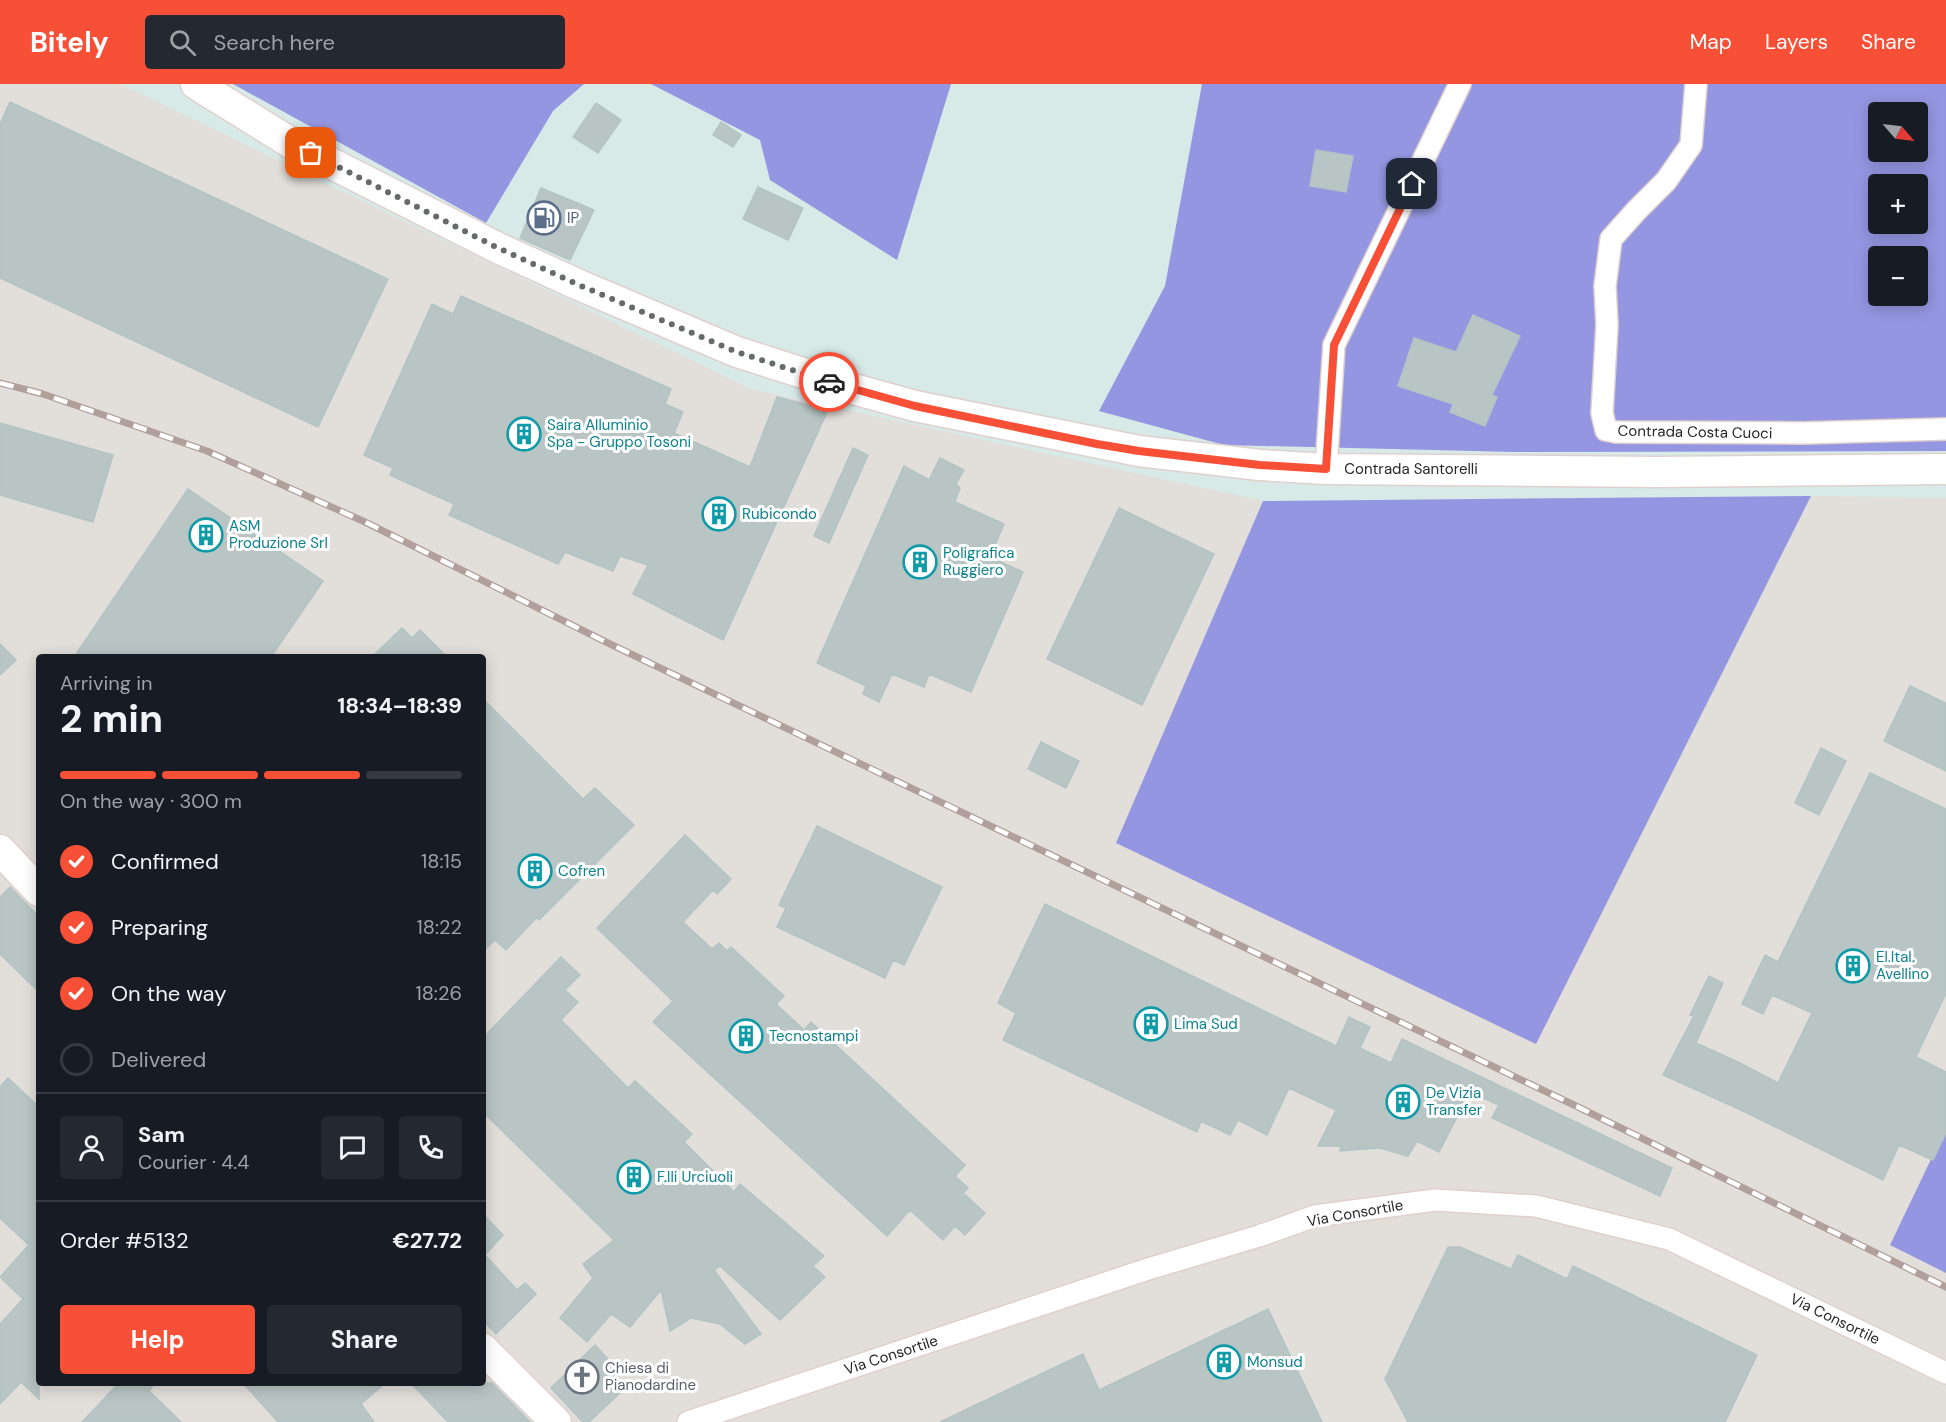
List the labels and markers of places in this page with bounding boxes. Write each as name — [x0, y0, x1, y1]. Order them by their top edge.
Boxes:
pin — [285, 127, 336, 178]
pin — [1386, 158, 1437, 209]
fuel station icon: IP — [526, 200, 562, 236]
place label: IP — [567, 208, 580, 228]
place label: Saira Alluminio Spa - Gruppo Tosoni — [547, 415, 691, 452]
building icon: Saira Alluminio Spa - Gruppo Tosoni — [506, 416, 542, 452]
building icon: Rubicondo — [701, 496, 737, 532]
place label: Rubicondo — [742, 504, 817, 524]
place label: ASM Produzione Srl — [229, 516, 328, 553]
building icon: ASM Produzione Srl — [188, 517, 224, 553]
place label: Poligrafica Ruggiero — [943, 543, 1014, 580]
building icon: Poligrafica Ruggiero — [902, 544, 938, 580]
building icon: Cofren — [517, 853, 553, 889]
place label: Cofren — [558, 861, 605, 881]
place label: El.Ital. Avellino — [1876, 947, 1929, 984]
building icon: El.Ital. Avellino — [1835, 948, 1871, 984]
building icon: Lima Sud — [1133, 1006, 1169, 1042]
place label: Lima Sud — [1174, 1014, 1238, 1034]
building icon: Tecnostampi — [728, 1018, 764, 1054]
place label: Tecnostampi — [769, 1026, 858, 1046]
place label: De Vizia Transfer — [1426, 1083, 1483, 1120]
building icon: De Vizia Transfer — [1385, 1084, 1421, 1120]
building icon: F.lli Urciuoli — [616, 1159, 652, 1195]
place label: F.lli Urciuoli — [657, 1167, 733, 1187]
building icon: Monsud — [1206, 1344, 1242, 1380]
place label: Monsud — [1247, 1352, 1303, 1372]
place label: Chiesa di Pianodardine — [605, 1358, 696, 1395]
church icon: Chiesa di Pianodardine — [564, 1359, 600, 1395]

